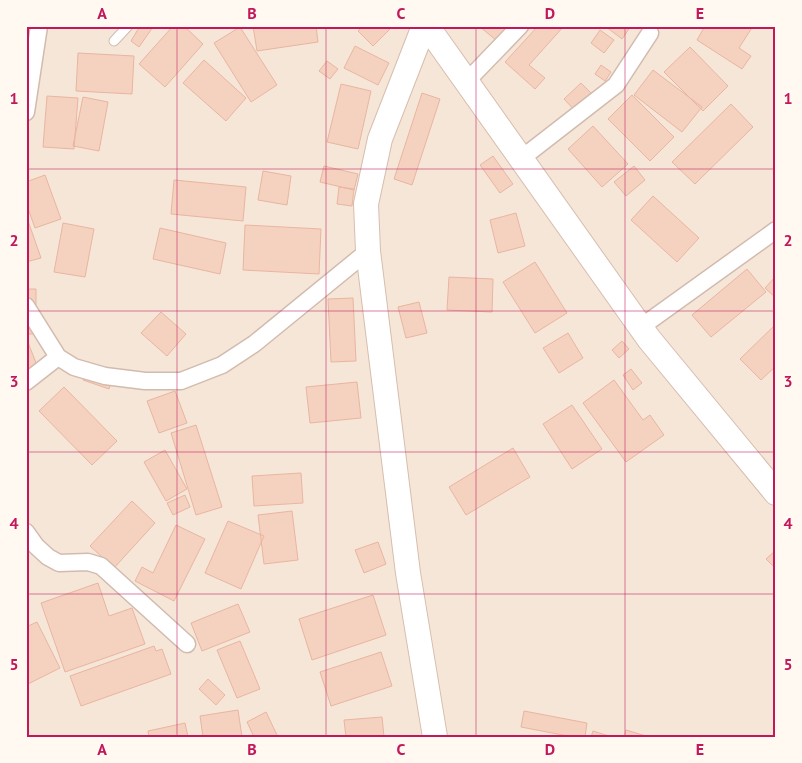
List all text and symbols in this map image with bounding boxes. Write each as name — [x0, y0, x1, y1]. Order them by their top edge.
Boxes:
text: A — [97, 3, 107, 23]
text: B — [247, 3, 257, 23]
text: C — [397, 3, 406, 23]
text: D — [545, 3, 555, 23]
text: E — [696, 3, 704, 23]
text: 1 — [9, 88, 19, 108]
text: 1 — [783, 88, 793, 108]
text: 2 — [9, 230, 19, 250]
text: 2 — [783, 230, 793, 250]
text: 3 — [9, 371, 19, 391]
text: 3 — [783, 371, 793, 391]
text: 4 — [9, 513, 19, 533]
text: 4 — [783, 513, 793, 533]
text: 5 — [9, 654, 19, 674]
text: 5 — [783, 654, 793, 674]
text: A — [97, 739, 107, 759]
text: B — [247, 739, 257, 759]
text: C — [397, 739, 406, 759]
text: D — [545, 739, 555, 759]
text: E — [696, 739, 704, 759]

